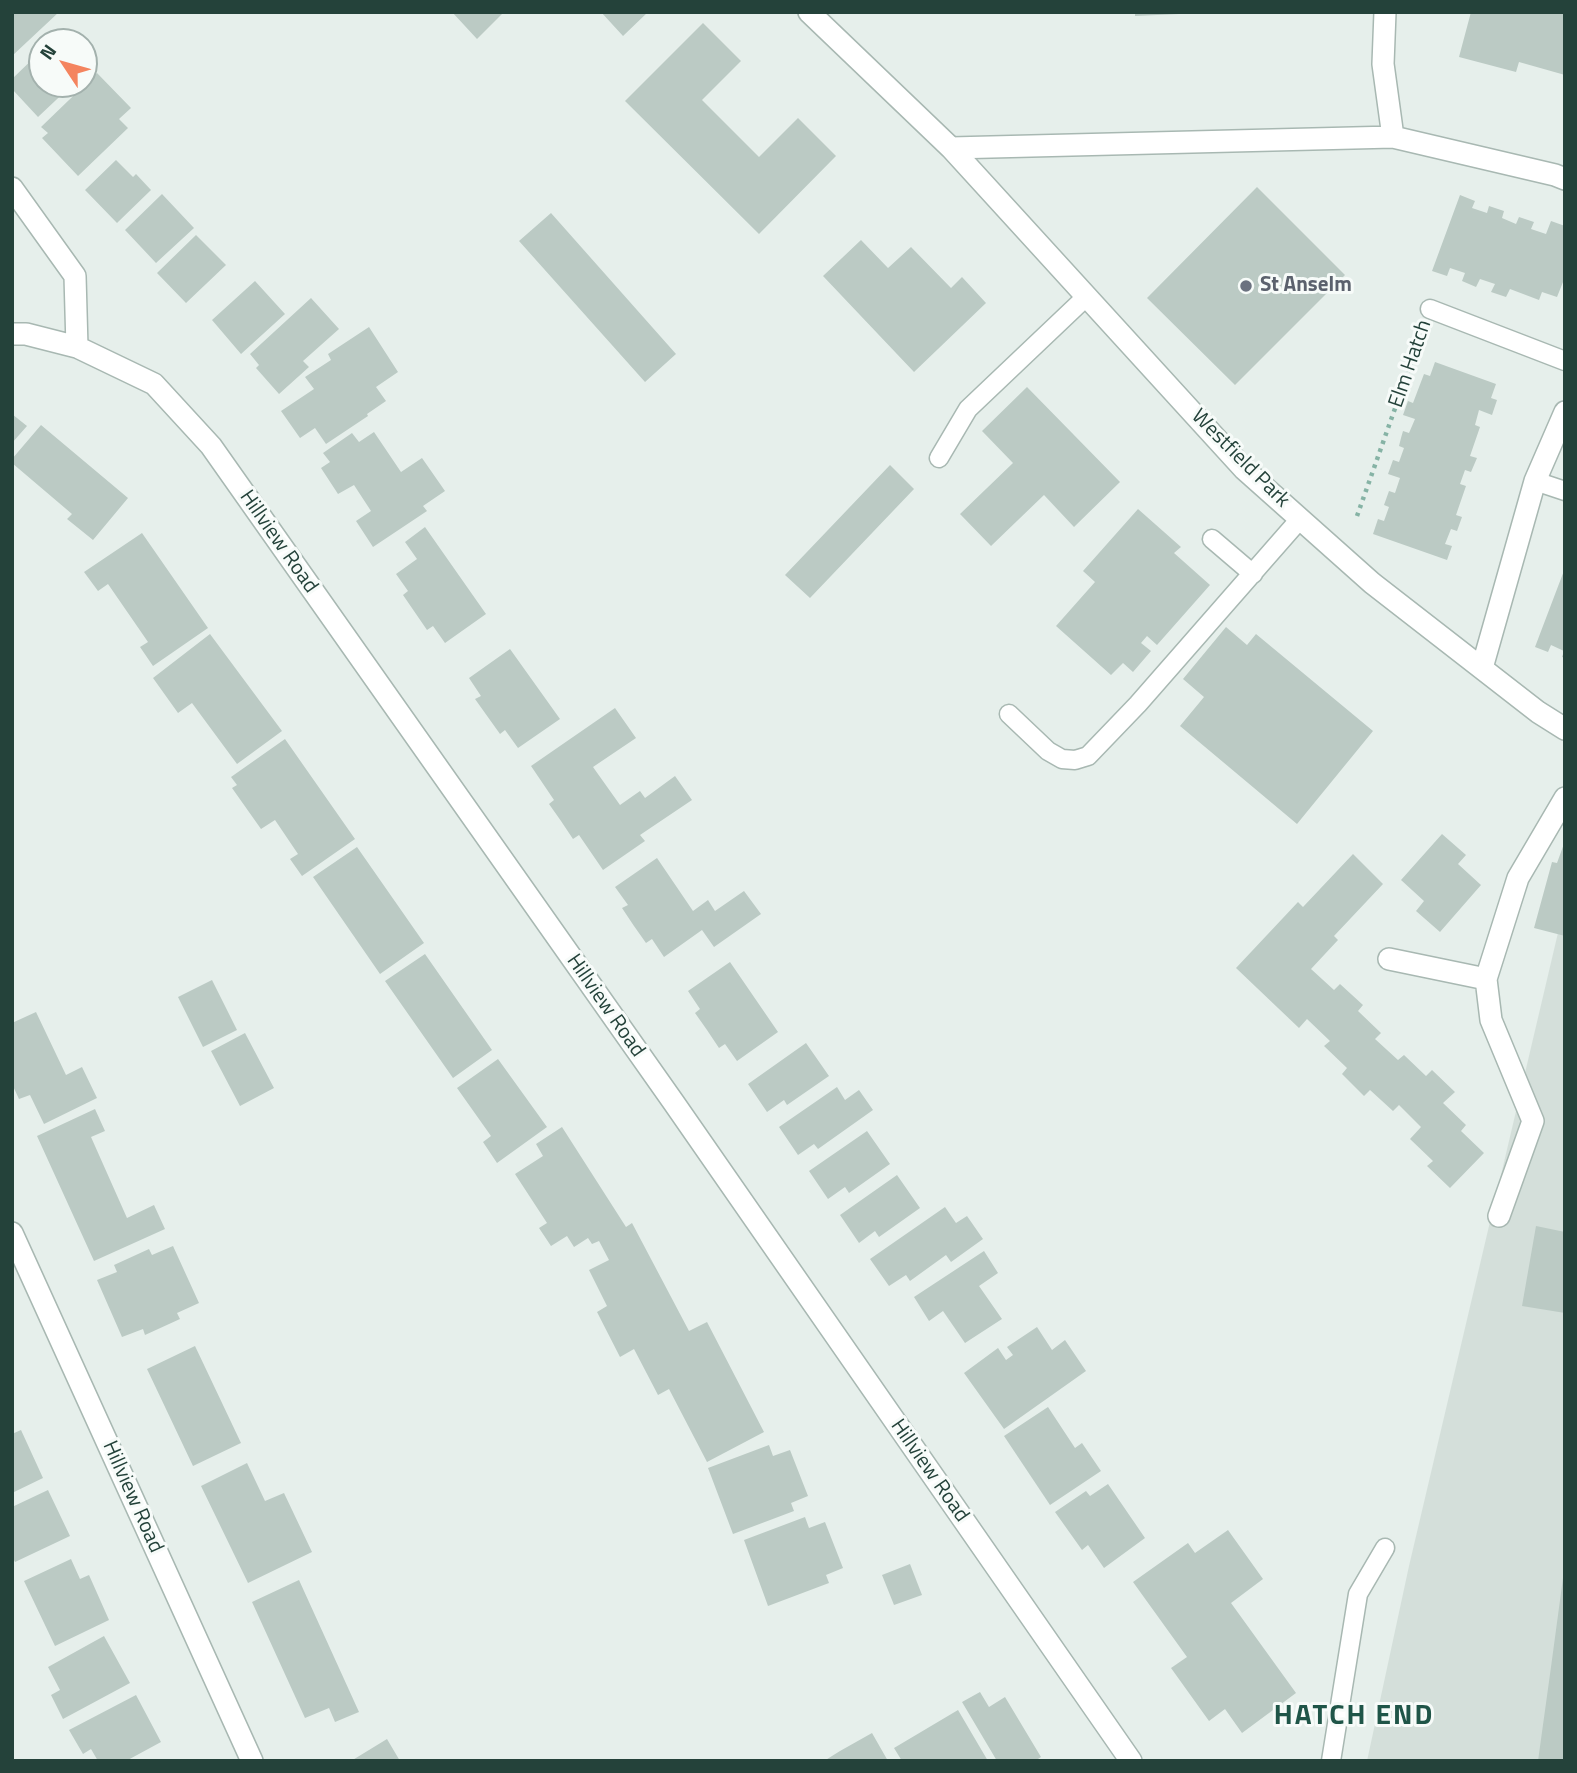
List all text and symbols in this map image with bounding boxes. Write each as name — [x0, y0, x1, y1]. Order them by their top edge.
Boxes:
north arrow — [28, 28, 98, 98]
text: N — [32, 38, 63, 65]
place label: St Anselm — [1260, 273, 1352, 299]
marker: St Anselm — [1238, 278, 1254, 294]
street label: Elm Hatch — [1384, 317, 1438, 411]
street label: Westfield Park — [1186, 405, 1294, 513]
street label: Hillview Road — [233, 486, 323, 598]
street label: Hillview Road — [560, 950, 650, 1062]
street label: Hillview Road — [884, 1415, 974, 1527]
street label: Hillview Road — [96, 1437, 168, 1557]
district label: HATCH END — [1275, 1700, 1433, 1734]

